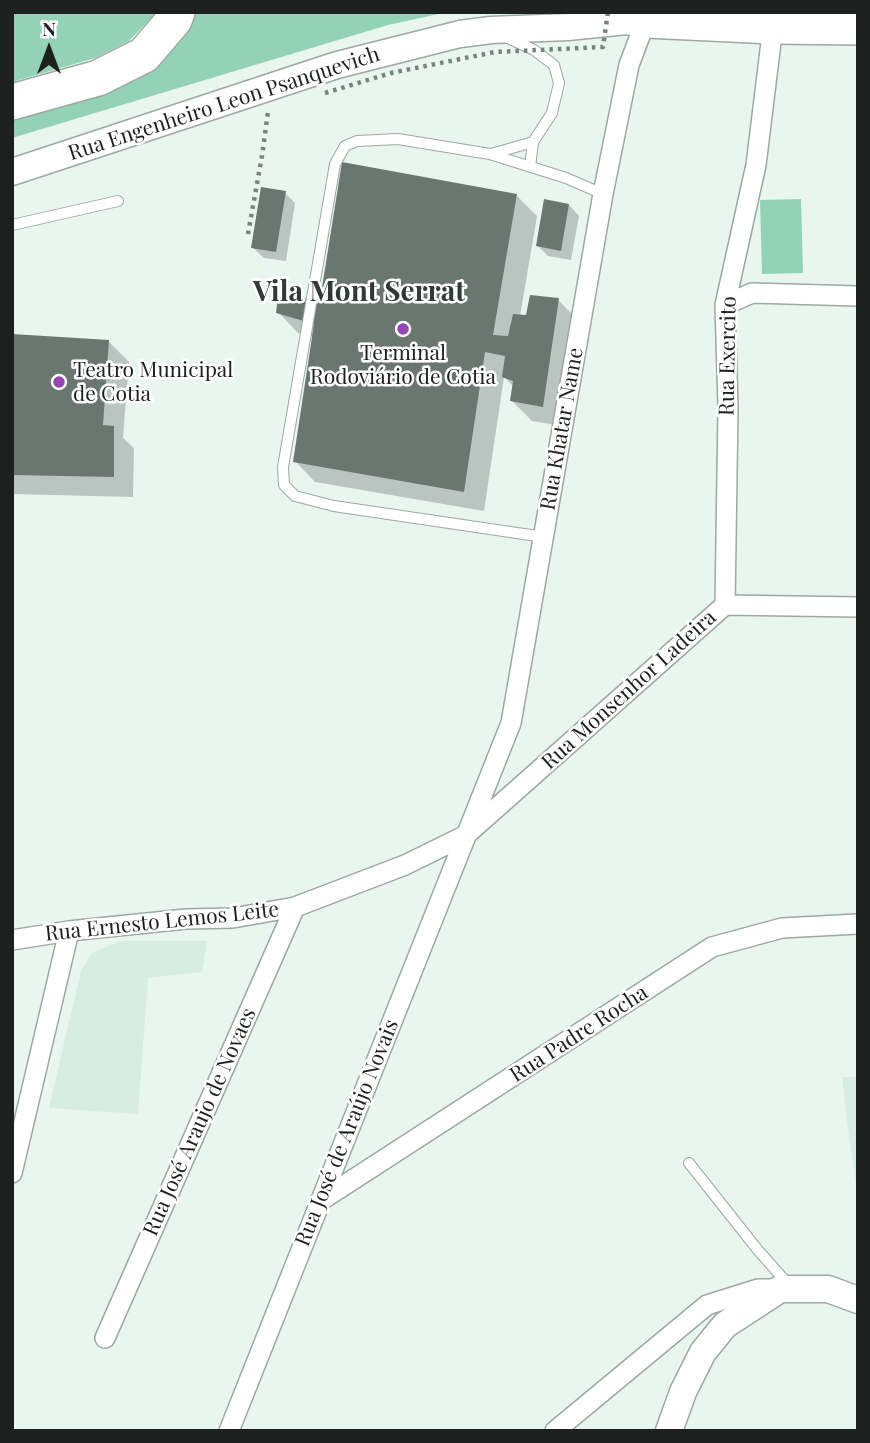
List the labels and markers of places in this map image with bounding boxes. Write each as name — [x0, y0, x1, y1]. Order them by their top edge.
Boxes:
marker: Terminal Rodoviário de Cotia — [395, 321, 411, 337]
place label: Terminal Rodoviário de Cotia — [310, 340, 496, 390]
place label: Teatro Municipal de Cotia — [73, 357, 233, 407]
marker: Teatro Municipal de Cotia — [51, 374, 67, 390]

